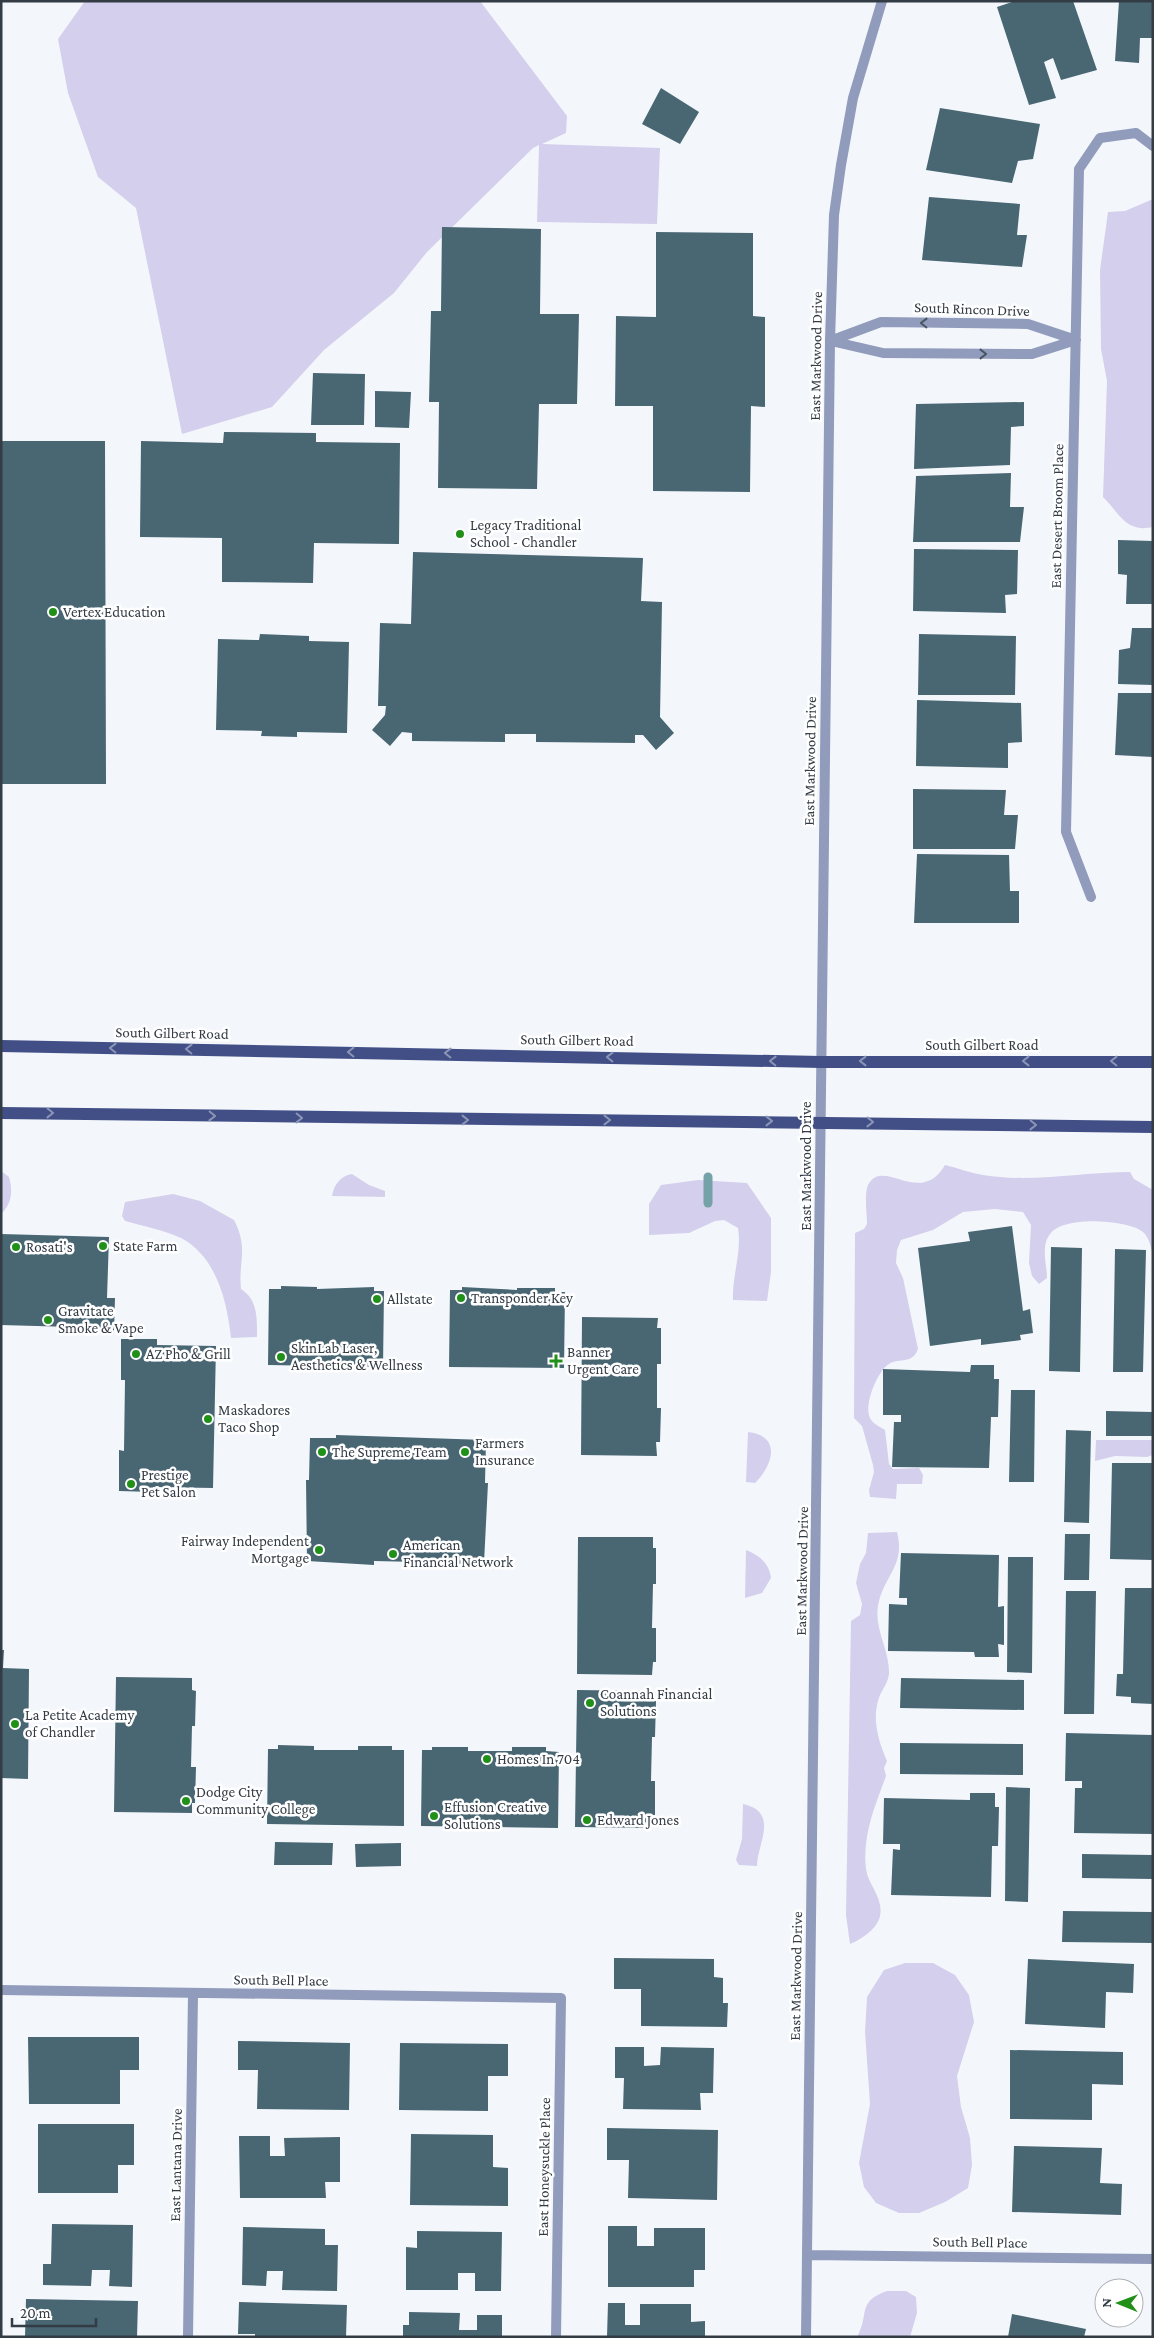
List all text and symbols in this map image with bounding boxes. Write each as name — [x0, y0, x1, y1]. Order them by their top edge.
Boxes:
street label: East Markwood Drive — [807, 291, 825, 421]
street label: South Rincon Drive — [914, 299, 1030, 319]
one-way arrow — [920, 317, 928, 328]
one-way arrow — [979, 349, 987, 359]
street label: East Desert Broom Place — [1048, 443, 1066, 589]
place label: Legacy Traditional School - Chandler — [470, 517, 581, 550]
marker: Legacy Traditional School - Chandler — [454, 528, 466, 540]
place label: Vertex Education — [63, 604, 166, 620]
marker: Vertex Education — [47, 606, 59, 618]
street label: East Markwood Drive — [801, 696, 819, 826]
street label: South Gilbert Road — [115, 1024, 229, 1042]
street label: South Gilbert Road — [520, 1031, 634, 1049]
street label: South Gilbert Road — [925, 1037, 1039, 1053]
one-way arrow — [109, 1043, 116, 1053]
one-way arrow — [184, 1044, 192, 1054]
one-way arrow — [347, 1046, 355, 1057]
one-way arrow — [444, 1048, 452, 1059]
one-way arrow — [606, 1052, 614, 1062]
one-way arrow — [768, 1055, 776, 1066]
one-way arrow — [859, 1056, 867, 1066]
one-way arrow — [1022, 1056, 1030, 1066]
one-way arrow — [1109, 1056, 1117, 1066]
street label: East Markwood Drive — [798, 1101, 814, 1231]
one-way arrow — [46, 1108, 54, 1119]
one-way arrow — [209, 1111, 217, 1122]
one-way arrow — [296, 1113, 304, 1123]
one-way arrow — [462, 1115, 469, 1125]
one-way arrow — [604, 1115, 611, 1125]
one-way arrow — [766, 1116, 774, 1126]
one-way arrow — [866, 1117, 874, 1127]
one-way arrow — [1029, 1120, 1037, 1130]
place label: State Farm — [113, 1238, 178, 1254]
place label: Rosati's — [26, 1239, 73, 1255]
marker: State Farm — [97, 1240, 109, 1252]
marker: Rosati's — [10, 1241, 22, 1253]
place label: Transponder Key — [471, 1290, 573, 1307]
place label: Allstate — [387, 1291, 433, 1307]
marker: Transponder Key — [455, 1292, 467, 1304]
marker: Allstate — [371, 1293, 383, 1305]
place label: Gravitate Smoke & Vape — [58, 1303, 144, 1337]
marker: Gravitate Smoke & Vape — [42, 1314, 54, 1326]
place label: SkinLab Laser, Aesthetics & Wellness — [291, 1340, 423, 1373]
place label: Banner Urgent Care — [567, 1344, 639, 1378]
place label: AZ Pho & Grill — [146, 1346, 231, 1362]
marker: AZ Pho & Grill — [130, 1348, 142, 1360]
marker: SkinLab Laser, Aesthetics & Wellness — [275, 1351, 287, 1363]
marker: Banner Urgent Care — [549, 1354, 563, 1368]
place label: Maskadores Taco Shop — [218, 1402, 290, 1436]
marker: Maskadores Taco Shop — [202, 1413, 214, 1425]
place label: Farmers Insurance — [475, 1435, 535, 1468]
place label: The Supreme Team — [332, 1444, 447, 1461]
marker: The Supreme Team — [316, 1446, 328, 1458]
marker: Farmers Insurance — [459, 1446, 471, 1458]
place label: Prestige Pet Salon — [141, 1467, 196, 1500]
marker: Prestige Pet Salon — [125, 1478, 137, 1490]
street label: East Markwood Drive — [793, 1506, 811, 1636]
place label: Fairway Independent Mortgage — [181, 1533, 310, 1567]
place label: American Financial Network — [403, 1537, 514, 1570]
marker: Fairway Independent Mortgage — [313, 1544, 325, 1556]
marker: American Financial Network — [387, 1548, 399, 1560]
place label: Coannah Financial Solutions — [600, 1686, 712, 1719]
marker: Coannah Financial Solutions — [584, 1697, 596, 1709]
place label: La Petite Academy of Chandler — [25, 1707, 134, 1740]
marker: La Petite Academy of Chandler — [9, 1718, 21, 1730]
place label: Homes In 704 — [497, 1751, 580, 1767]
marker: Homes In 704 — [481, 1753, 493, 1765]
place label: Dodge City Community College — [196, 1784, 316, 1818]
marker: Dodge City Community College — [180, 1795, 192, 1807]
place label: Effusion Creative Solutions — [444, 1799, 547, 1832]
marker: Effusion Creative Solutions — [428, 1810, 440, 1822]
place label: Edward Jones — [597, 1812, 679, 1829]
marker: Edward Jones — [581, 1814, 593, 1826]
street label: East Markwood Drive — [787, 1911, 805, 2041]
street label: South Bell Place — [233, 1971, 329, 1989]
street label: East Honeysuckle Place — [535, 2097, 554, 2237]
street label: East Lantana Drive — [167, 2108, 185, 2222]
street label: South Bell Place — [932, 2233, 1028, 2251]
north arrow — [1094, 2278, 1144, 2328]
scale bar — [12, 2296, 96, 2328]
text: N — [1098, 2297, 1114, 2308]
text: 20 m — [20, 2305, 51, 2321]

